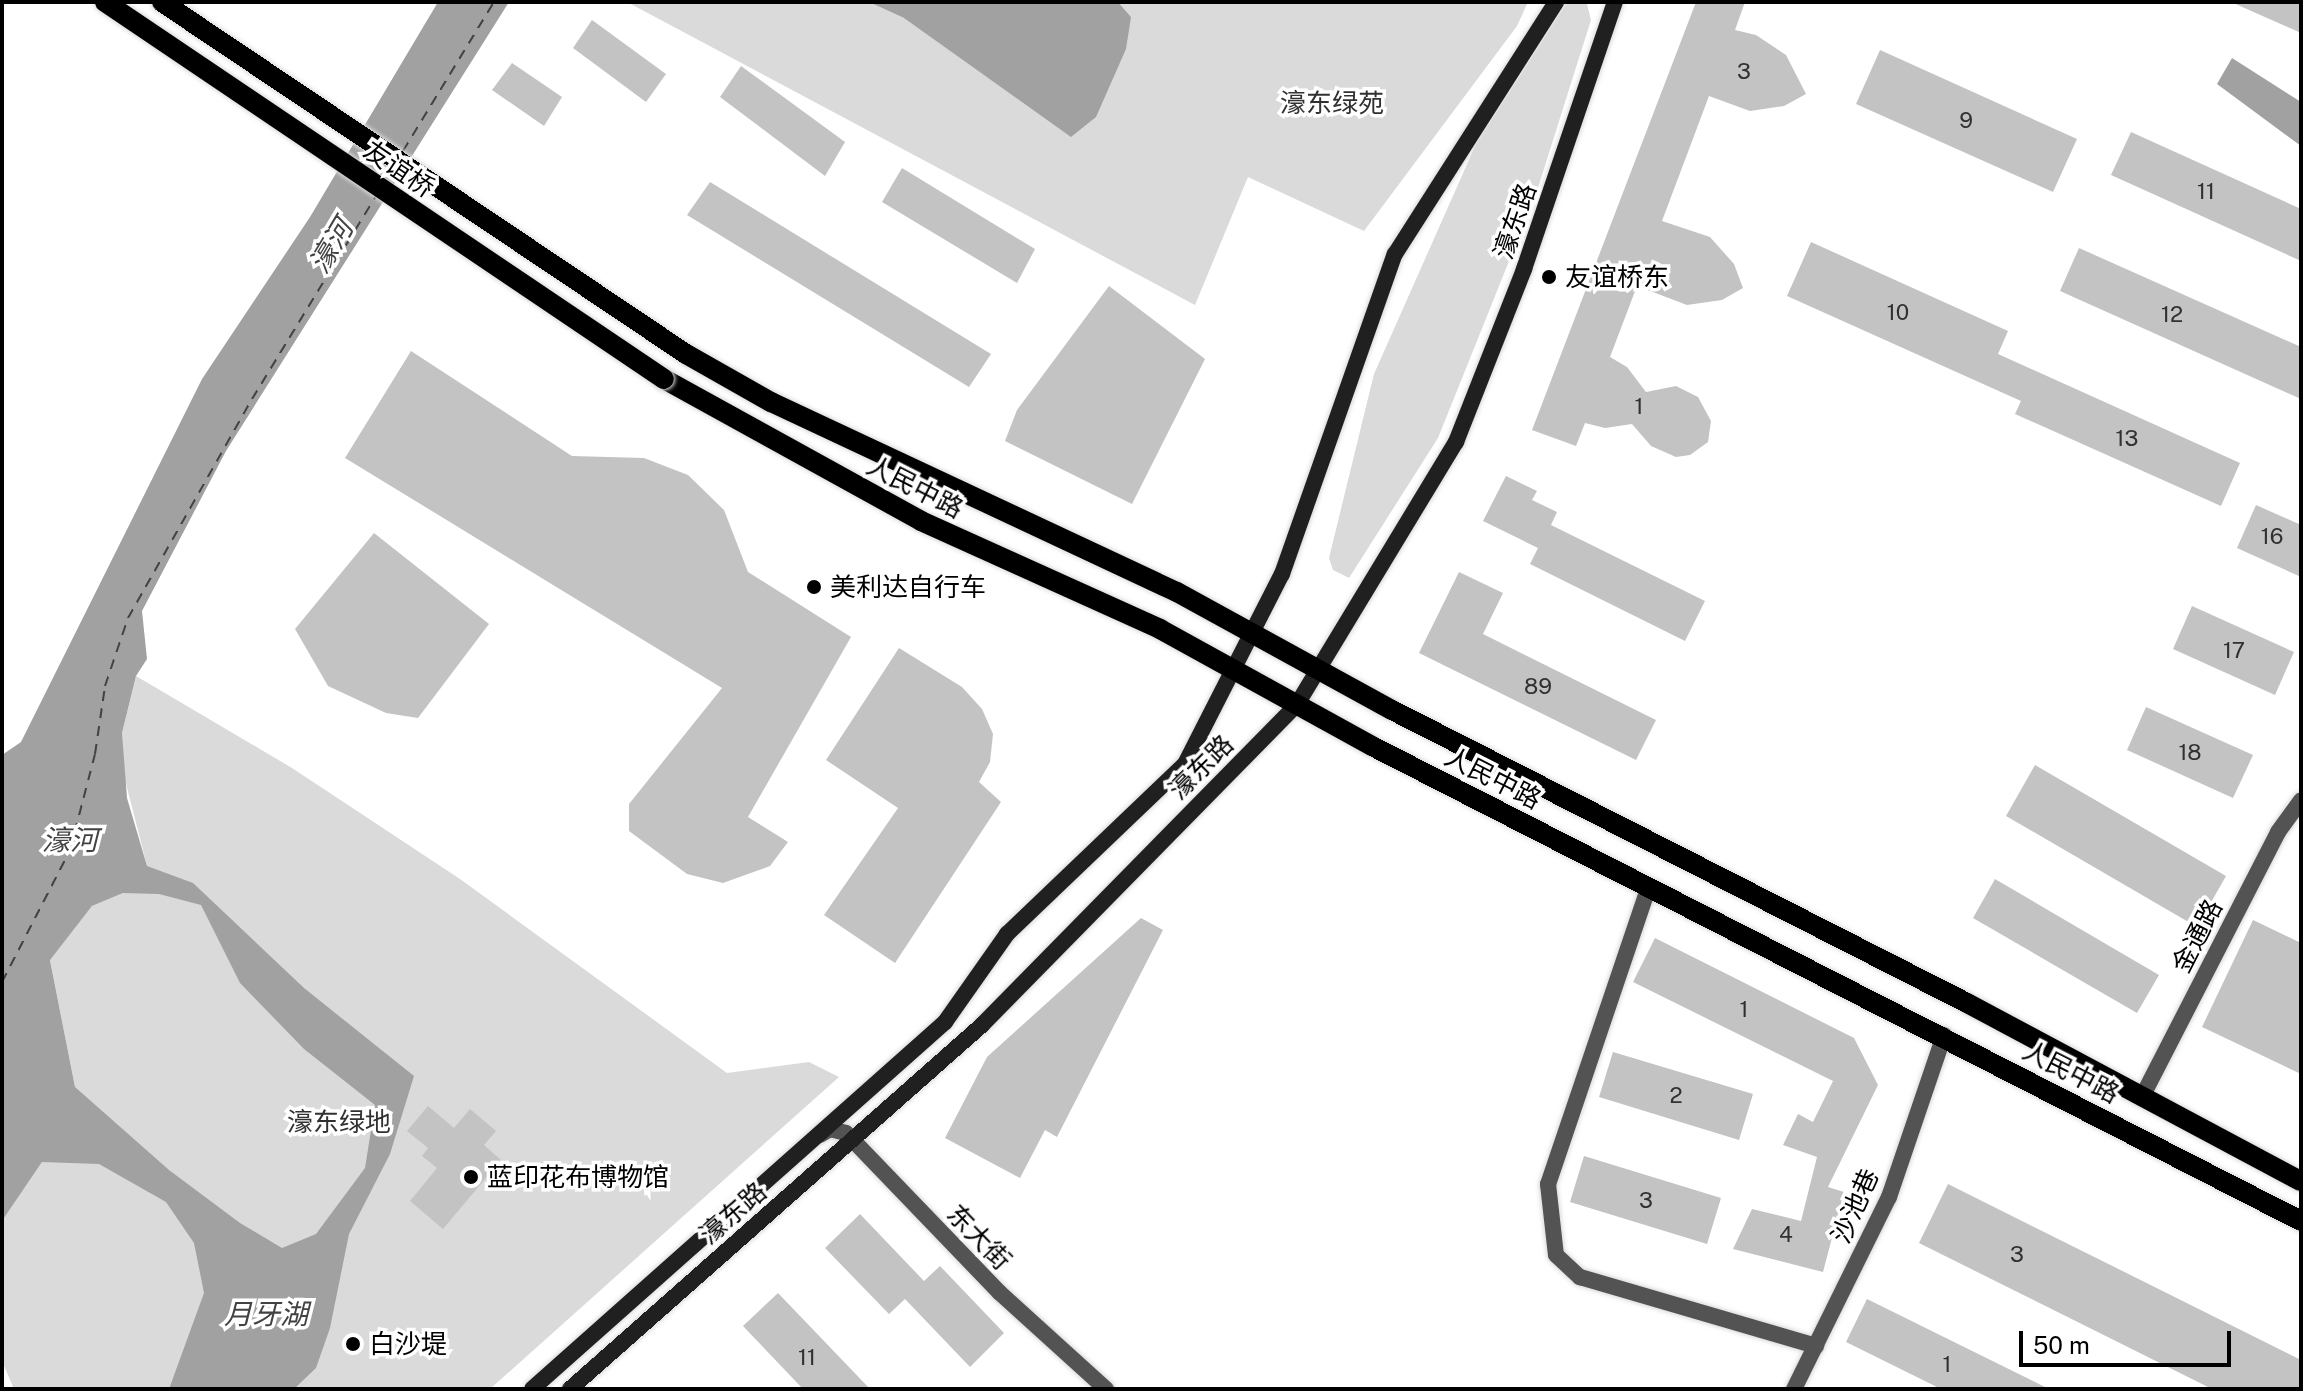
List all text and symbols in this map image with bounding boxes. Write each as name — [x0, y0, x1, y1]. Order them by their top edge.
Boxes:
house number: 3 — [1737, 59, 1751, 85]
park label: 濠东绿苑 — [1280, 87, 1384, 119]
house number: 9 — [1959, 108, 1973, 134]
street label: 友谊桥 — [358, 134, 440, 204]
street label: 濠东路 — [1488, 179, 1542, 263]
house number: 11 — [2197, 179, 2215, 205]
water label: 濠河 — [302, 213, 360, 279]
place label: 友谊桥东 — [1565, 261, 1669, 293]
marker: 友谊桥东 — [1540, 268, 1558, 286]
house number: 10 — [1887, 300, 1909, 326]
house number: 12 — [2161, 302, 2183, 328]
house number: 1 — [1635, 394, 1643, 420]
house number: 13 — [2116, 426, 2138, 452]
street label: 人民中路 — [862, 449, 968, 525]
house number: 16 — [2261, 524, 2283, 550]
place label: 美利达自行车 — [830, 571, 986, 603]
marker: 美利达自行车 — [805, 578, 823, 596]
house number: 17 — [2223, 638, 2245, 664]
house number: 89 — [1524, 674, 1552, 700]
street label: 濠东路 — [1162, 728, 1240, 806]
street label: 人民中路 — [1440, 740, 1546, 816]
house number: 18 — [2178, 740, 2202, 766]
water label: 濠河 — [42, 823, 98, 857]
street label: 金通路 — [2165, 894, 2229, 978]
house number: 1 — [1740, 997, 1748, 1023]
street label: 人民中路 — [2018, 1034, 2124, 1110]
house number: 2 — [1669, 1083, 1683, 1109]
park label: 濠东绿地 — [287, 1106, 391, 1138]
place label: 蓝印花布博物馆 — [487, 1161, 669, 1193]
street label: 沙池巷 — [1825, 1164, 1885, 1248]
marker: 蓝印花布博物馆 — [462, 1168, 480, 1186]
street label: 濠东路 — [693, 1176, 773, 1250]
house number: 3 — [1639, 1188, 1653, 1214]
street label: 东大街 — [941, 1198, 1017, 1276]
house number: 4 — [1779, 1222, 1793, 1248]
house number: 3 — [2010, 1242, 2024, 1268]
water label: 月牙湖 — [224, 1297, 308, 1331]
scale bar — [2023, 1315, 2235, 1365]
place label: 白沙堤 — [369, 1328, 447, 1360]
text: 50 m — [2033, 1331, 2090, 1359]
marker: 白沙堤 — [344, 1335, 362, 1353]
house number: 11 — [798, 1345, 816, 1371]
house number: 1 — [1943, 1352, 1951, 1378]

